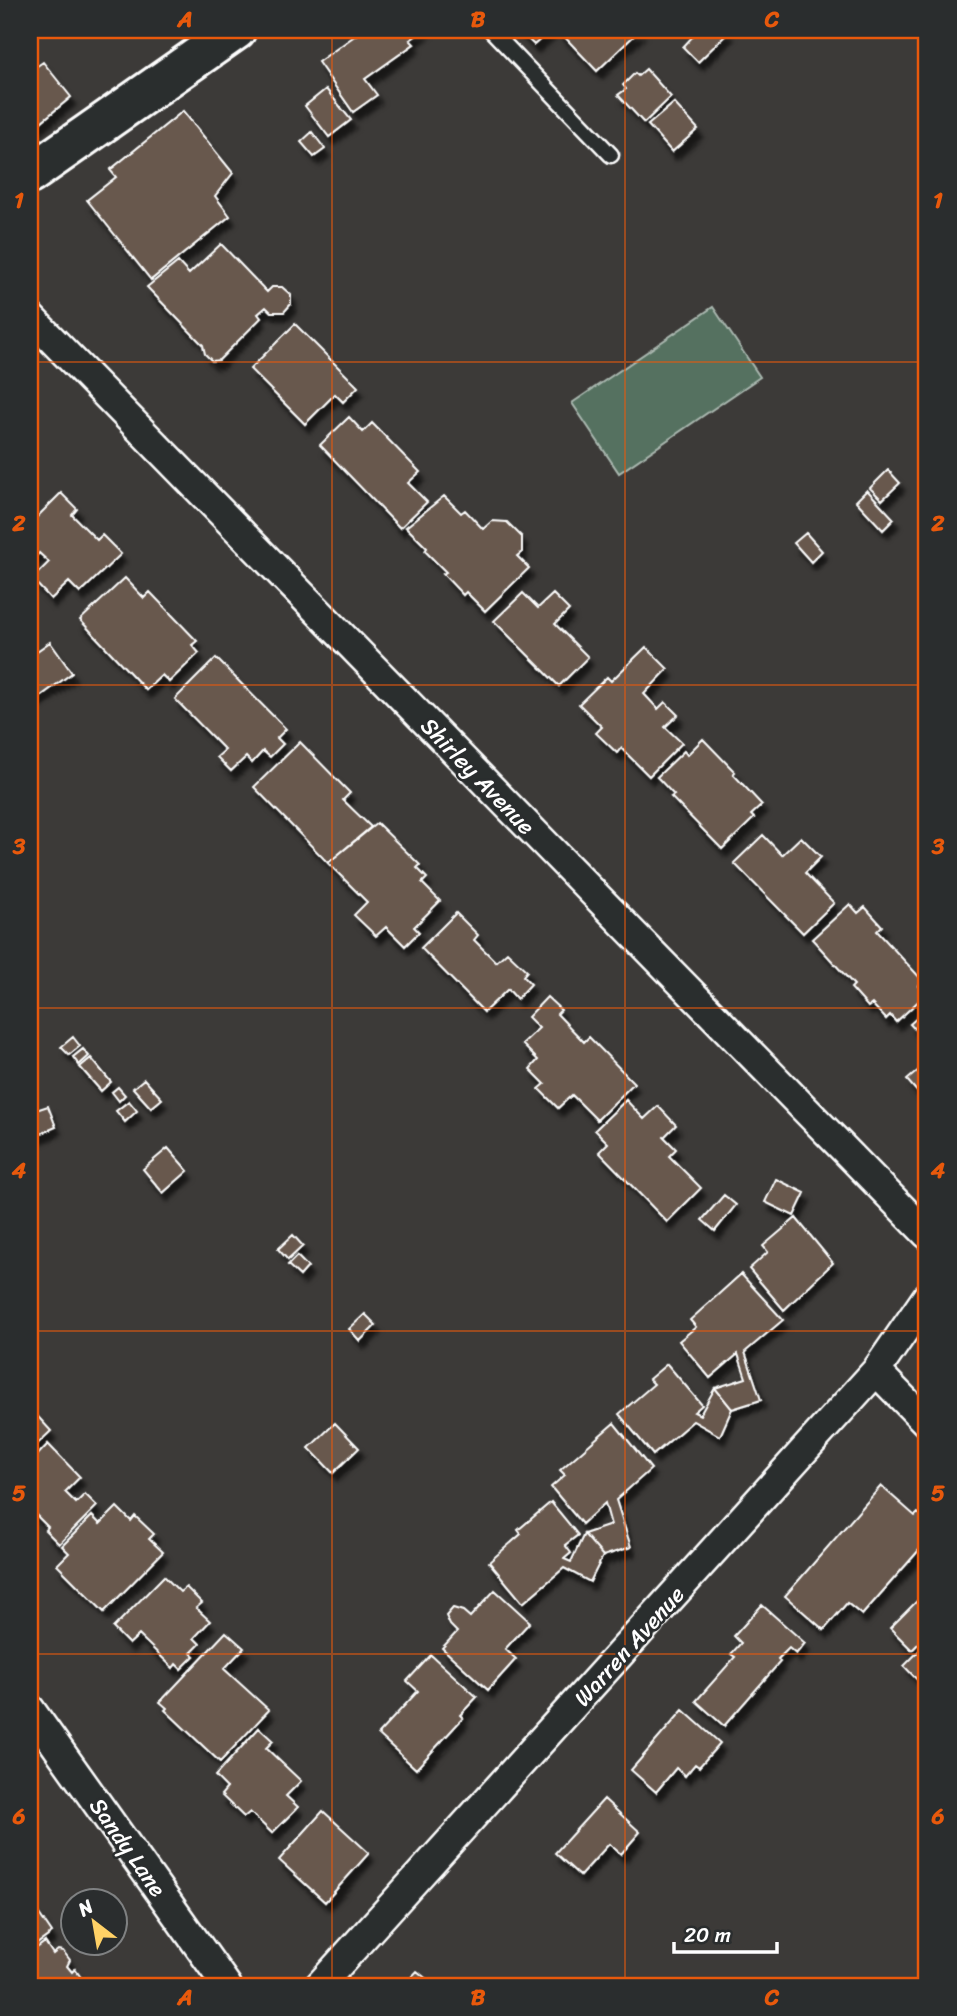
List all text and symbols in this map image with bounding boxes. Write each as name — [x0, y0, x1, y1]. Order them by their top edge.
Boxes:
text: A — [176, 0, 193, 40]
text: B — [471, 0, 486, 40]
text: C — [764, 0, 780, 40]
text: 1 — [14, 180, 24, 221]
text: 1 — [933, 180, 943, 221]
text: 2 — [11, 503, 26, 544]
text: 2 — [930, 503, 945, 544]
street label: Shirley Avenue — [410, 707, 545, 845]
text: 3 — [12, 826, 26, 867]
text: 3 — [931, 826, 945, 867]
text: 4 — [11, 1150, 27, 1191]
text: 4 — [930, 1150, 946, 1191]
text: 5 — [12, 1473, 26, 1514]
text: 5 — [931, 1473, 945, 1514]
street label: Warren Avenue — [563, 1576, 696, 1716]
street label: Sandy Lane — [78, 1789, 177, 1906]
text: 6 — [11, 1796, 26, 1837]
text: 6 — [930, 1796, 945, 1837]
north arrow — [60, 1886, 130, 1956]
text: N — [71, 1890, 100, 1926]
scale bar — [674, 1911, 777, 1955]
text: 20 m — [684, 1916, 731, 1954]
text: A — [176, 1977, 193, 2016]
text: B — [471, 1977, 486, 2016]
text: C — [764, 1977, 780, 2016]

